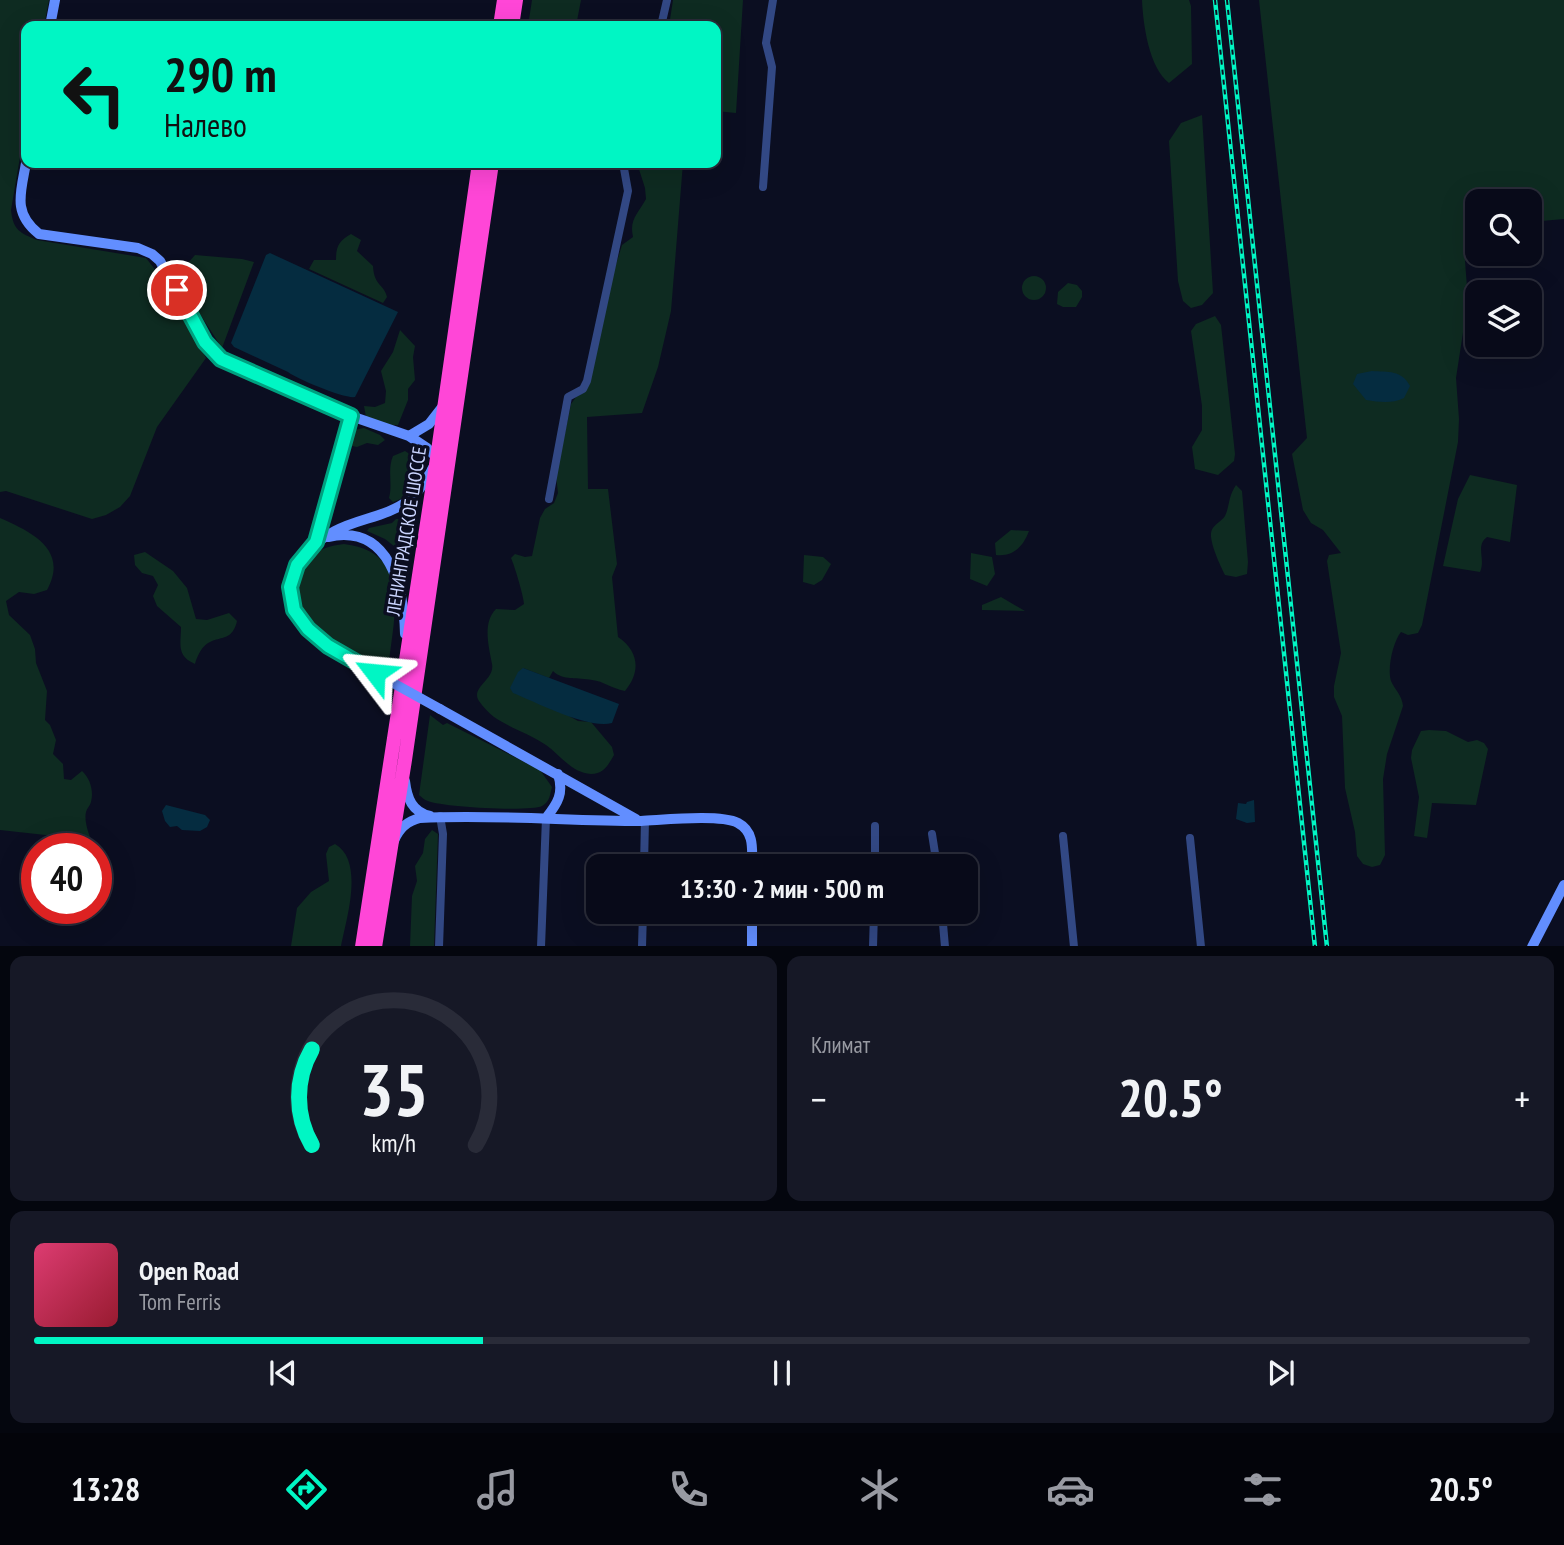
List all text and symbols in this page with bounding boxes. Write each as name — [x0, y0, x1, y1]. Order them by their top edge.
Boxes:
text: 290 m — [164, 42, 277, 106]
icon: left — [49, 49, 140, 140]
text: Налево — [164, 104, 247, 146]
map controls — [1465, 189, 1542, 357]
button: search — [1465, 189, 1542, 266]
pin — [147, 260, 207, 320]
icon: arrive — [158, 271, 196, 309]
button: layers — [1465, 280, 1542, 357]
street label: ЛЕНИНГРАДСКОЕ ШОССЕ — [381, 445, 431, 618]
position arrow — [338, 636, 412, 710]
speed limit sign: 40 — [21, 833, 112, 924]
text: 13:30 · 2 мин · 500 m — [680, 872, 884, 905]
text: Климат — [811, 1030, 870, 1059]
text: 35 — [359, 1041, 428, 1135]
text: 20.5° — [1118, 1064, 1223, 1131]
text: − — [811, 1074, 827, 1123]
text: + — [1514, 1074, 1530, 1123]
text: km/h — [371, 1126, 416, 1158]
text: Open Road — [139, 1254, 239, 1287]
text: Tom Ferris — [139, 1287, 221, 1316]
icon: previous — [264, 1354, 302, 1392]
icon: pause — [763, 1354, 801, 1392]
icon: next — [1262, 1354, 1300, 1392]
icon: directions — [282, 1465, 331, 1514]
icon: music — [473, 1465, 522, 1514]
icon: phone — [664, 1465, 713, 1514]
icon: climate — [855, 1465, 904, 1514]
icon: car — [1046, 1465, 1095, 1514]
icon: filters — [1238, 1465, 1287, 1514]
text: 13:28 — [71, 1468, 140, 1510]
text: 20.5° — [1429, 1468, 1493, 1510]

